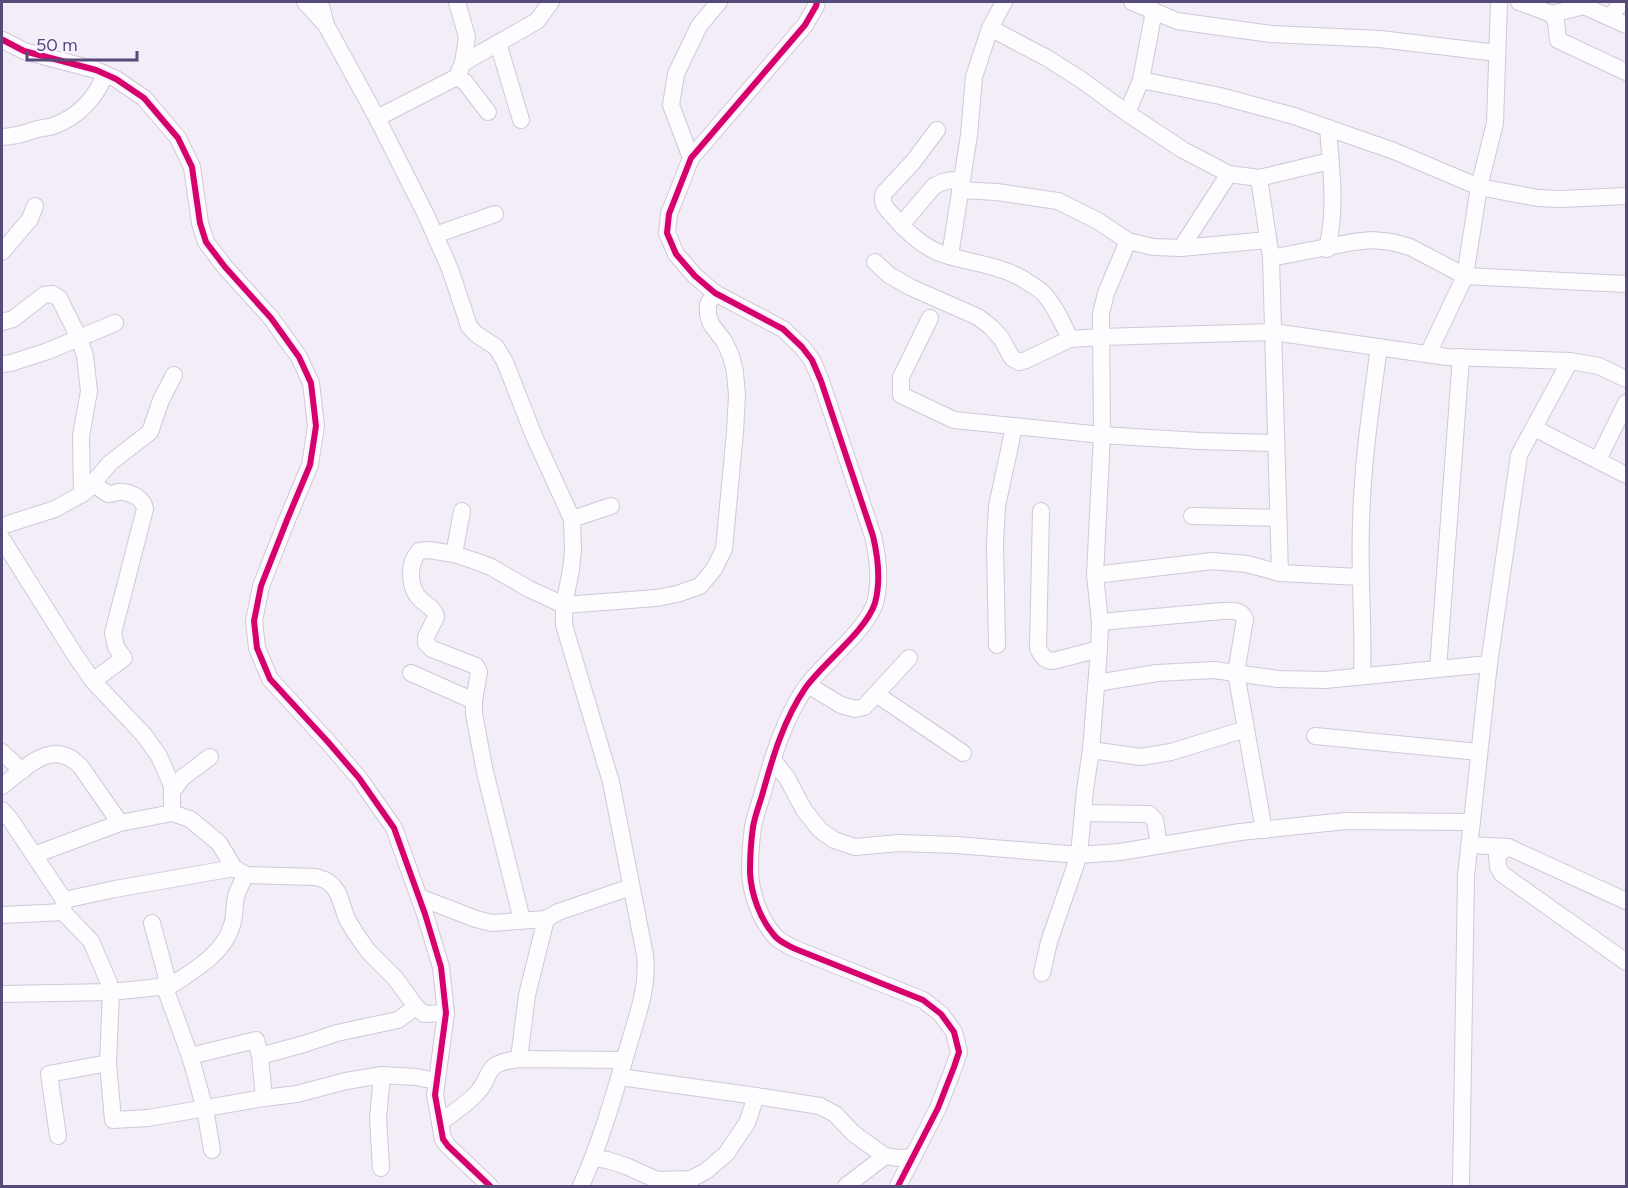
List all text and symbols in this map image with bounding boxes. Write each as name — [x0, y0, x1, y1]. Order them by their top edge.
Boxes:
scale bar — [27, 24, 136, 62]
text: 50 m — [36, 34, 78, 56]

